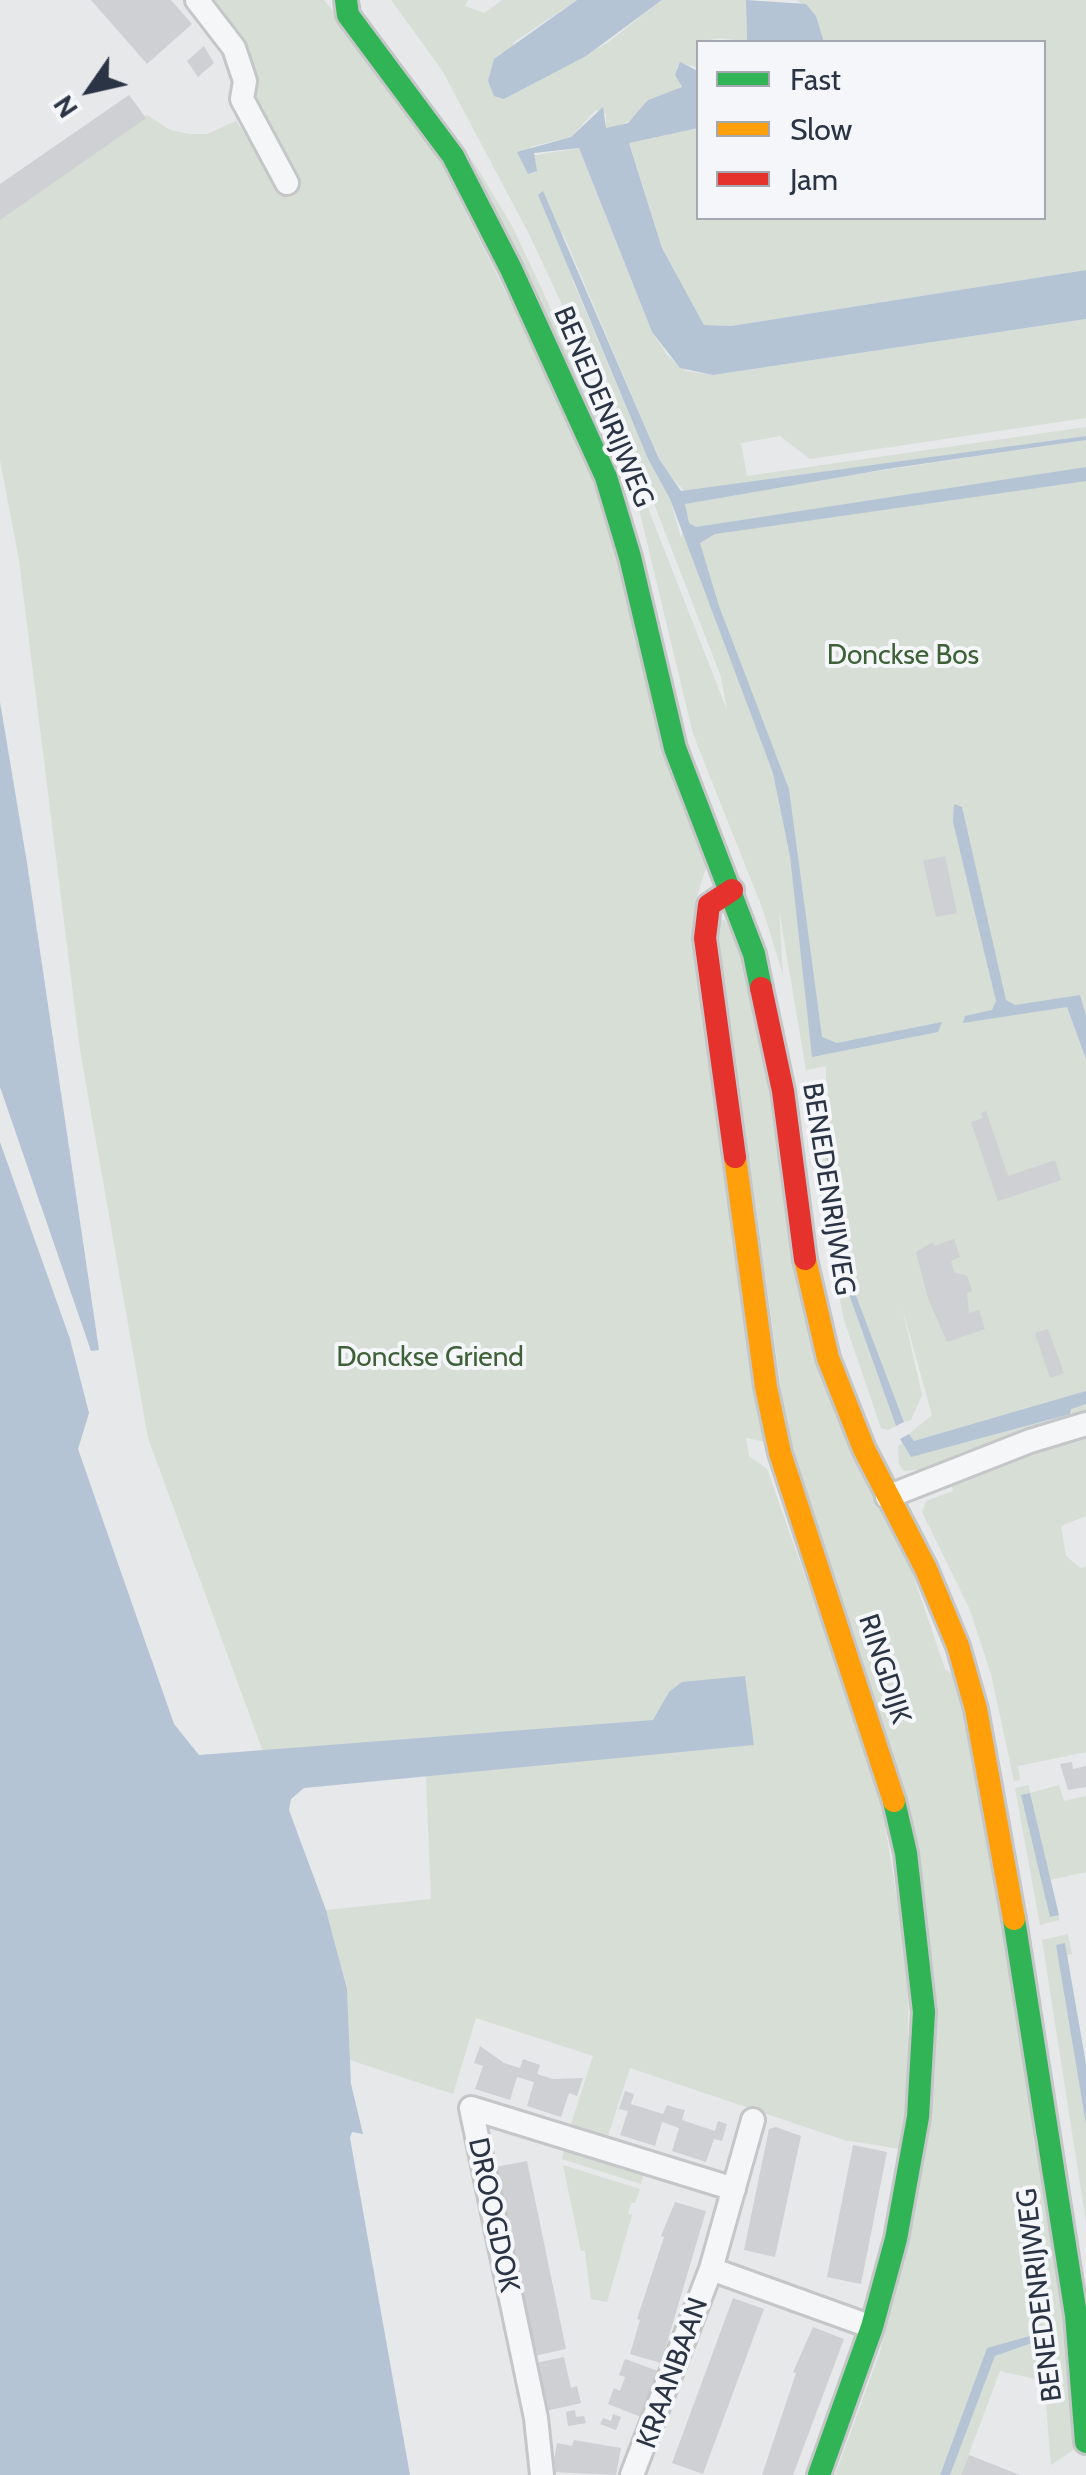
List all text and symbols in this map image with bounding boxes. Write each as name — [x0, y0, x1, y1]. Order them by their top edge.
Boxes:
north arrow — [40, 40, 140, 140]
legend — [696, 40, 1046, 220]
text: Fast — [790, 61, 841, 98]
text: N — [46, 89, 85, 124]
text: Slow — [790, 111, 852, 148]
text: Jam — [790, 161, 838, 198]
street label: BENEDENRIJWEG — [546, 302, 660, 512]
park label: Donckse Bos — [827, 639, 979, 673]
street label: BENEDENRIJWEG — [795, 1080, 861, 1298]
park label: Donckse Griend — [336, 1341, 524, 1375]
street label: RINGDIJK — [851, 1610, 917, 1728]
street label: DROOGDOK — [460, 2135, 526, 2295]
street label: BENEDENRIJWEG — [1010, 2186, 1070, 2404]
street label: KRAANBAAN — [630, 2293, 716, 2453]

